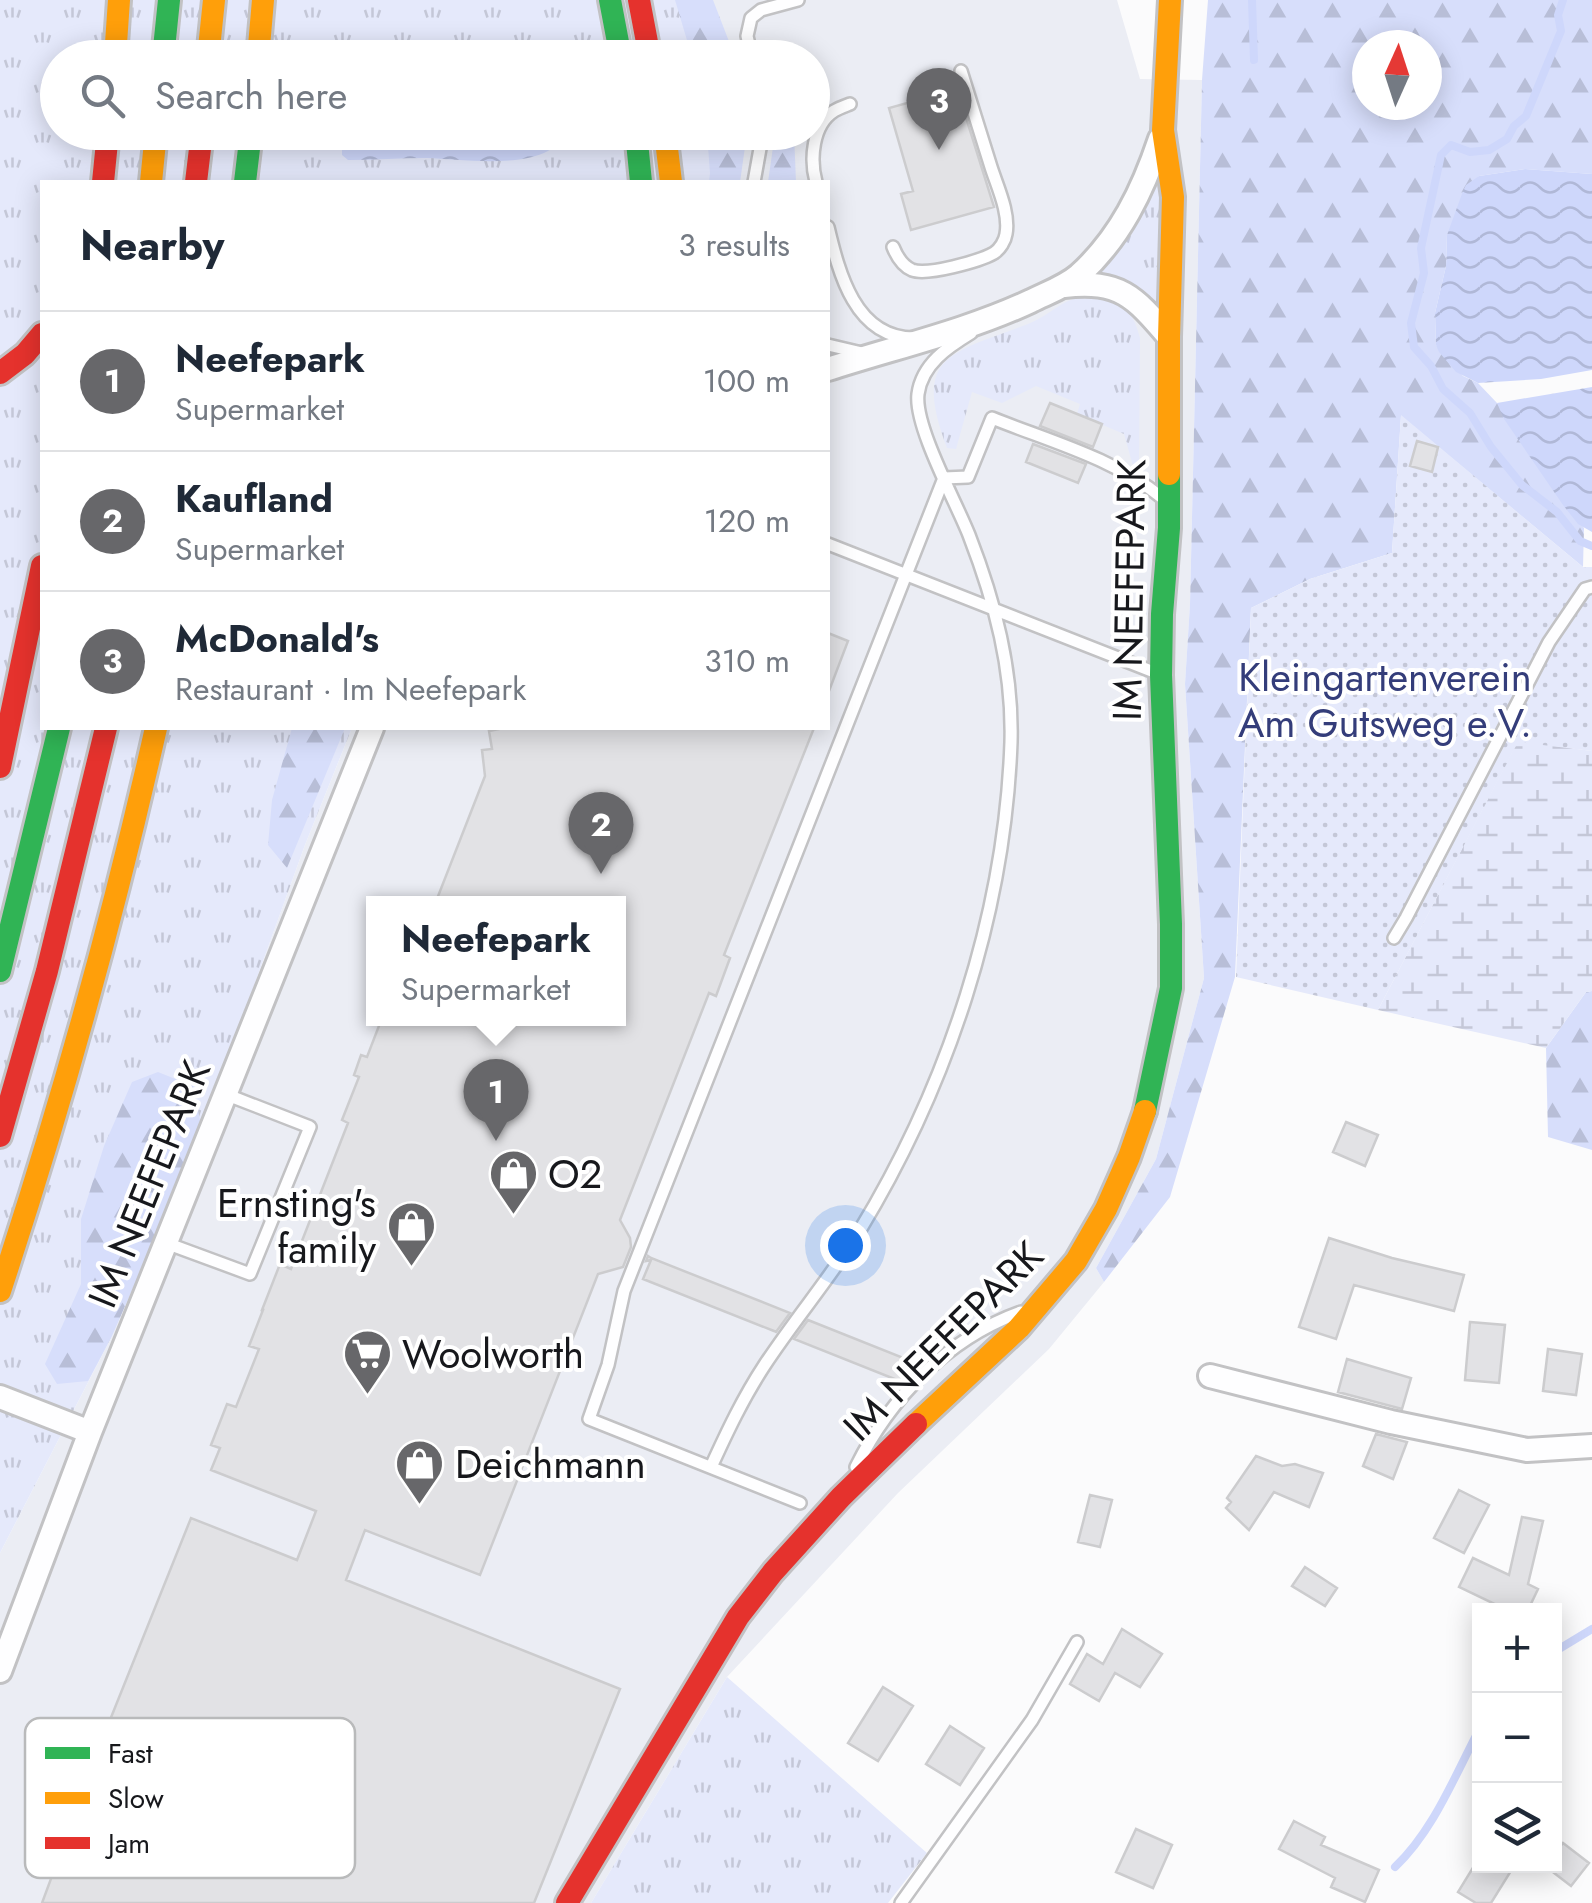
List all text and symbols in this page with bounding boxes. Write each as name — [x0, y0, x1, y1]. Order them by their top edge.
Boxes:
north arrow — [1352, 30, 1442, 120]
search box — [40, 40, 830, 150]
icon: search — [75, 68, 130, 123]
text: Search here — [155, 68, 347, 123]
pin: 3 — [906, 68, 972, 150]
text: Nearby — [80, 215, 224, 276]
text: 3 results — [678, 222, 790, 268]
text: Neefepark — [175, 331, 365, 386]
text: 1 — [104, 358, 121, 404]
text: 100 m — [703, 358, 790, 404]
text: Supermarket — [175, 386, 344, 432]
street label: IM NEEFEPARK — [1098, 458, 1160, 721]
text: Kaufland — [175, 471, 333, 526]
text: 2 — [102, 498, 123, 544]
text: 120 m — [704, 498, 790, 544]
text: Supermarket — [175, 526, 344, 572]
text: McDonald's — [175, 611, 379, 666]
text: 3 — [103, 638, 122, 684]
text: 310 m — [704, 638, 790, 684]
park label: Kleingartenverein Am Gutsweg e.V. — [1238, 648, 1532, 752]
text: Restaurant · Im Neefepark — [175, 666, 526, 712]
pin: 2 — [568, 792, 634, 874]
popup — [366, 896, 626, 1026]
text: Neefepark — [401, 911, 591, 966]
text: Supermarket — [401, 966, 570, 1012]
street label: IM NEEFEPARK — [73, 1051, 225, 1316]
pin: 1 — [464, 1058, 528, 1141]
place label: O2 — [548, 1145, 602, 1203]
shop icon: O2 — [487, 1148, 539, 1216]
place label: Ernsting's family — [217, 1174, 376, 1278]
shop icon: Ernsting's family — [385, 1200, 437, 1268]
your location — [820, 1220, 871, 1271]
street label: IM NEEFEPARK — [830, 1228, 1056, 1454]
place label: Woolworth — [402, 1325, 584, 1383]
supermarket icon: Woolworth — [341, 1328, 393, 1396]
place label: Deichmann — [455, 1435, 646, 1493]
shop icon: Deichmann — [394, 1438, 446, 1506]
map controls — [1472, 1603, 1562, 1873]
button: + — [1472, 1603, 1562, 1693]
button: − — [1472, 1693, 1562, 1783]
legend — [25, 1718, 355, 1878]
text: Fast — [108, 1733, 153, 1774]
text: Slow — [108, 1778, 164, 1819]
button: layers — [1472, 1783, 1562, 1873]
text: Jam — [104, 1823, 150, 1864]

